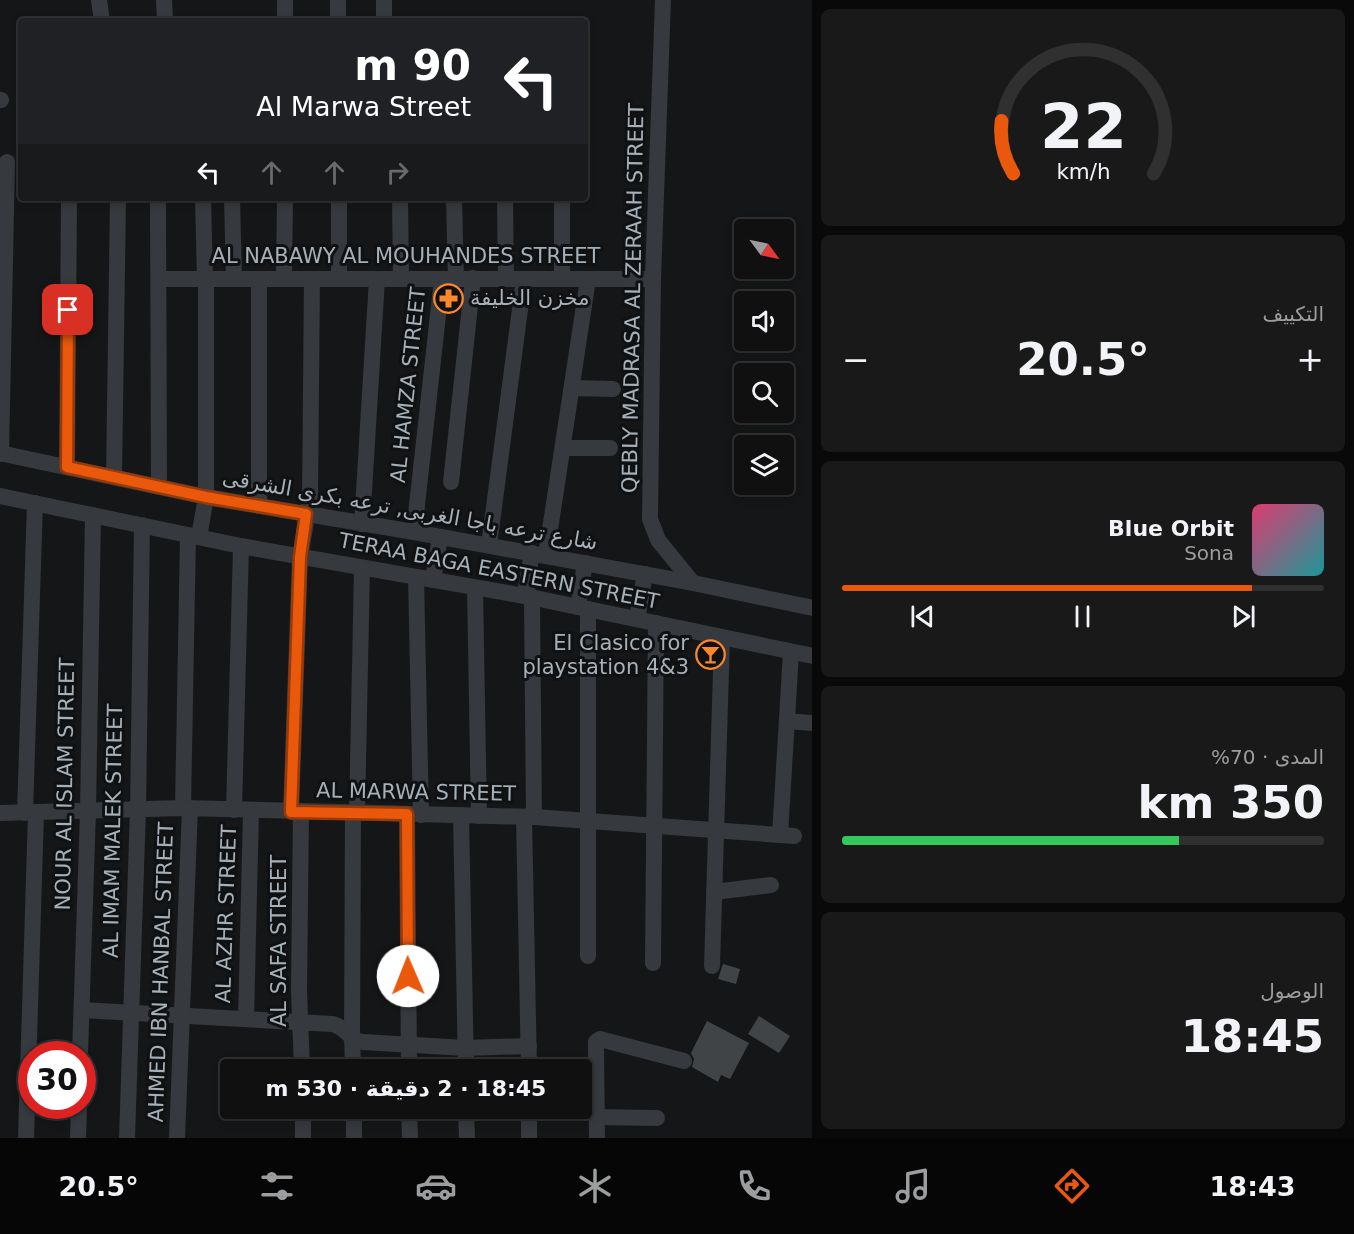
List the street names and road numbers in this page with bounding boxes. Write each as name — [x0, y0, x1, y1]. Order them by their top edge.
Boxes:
street label: QEBLY MADRASA AL ZERAAH STREET — [618, 103, 648, 493]
street label: AL NABAWY AL MOUHANDES STREET — [212, 244, 601, 268]
street label: AL HAMZA STREET — [386, 286, 430, 484]
street label: شارع ترعه باجا الغربى, ترعه بكرى الشرقى — [221, 465, 599, 555]
street label: TERAA BAGA EASTERN STREET — [336, 528, 661, 614]
street label: NOUR AL ISLAM STREET — [51, 657, 79, 910]
street label: AL IMAM MALEK STREET — [99, 704, 127, 958]
street label: AL MARWA STREET — [316, 778, 516, 806]
street label: AHMED IBN HANBAL STREET — [144, 821, 178, 1123]
street label: AL AZHR STREET — [211, 824, 241, 1004]
street label: AL SAFA STREET — [267, 855, 291, 1027]

